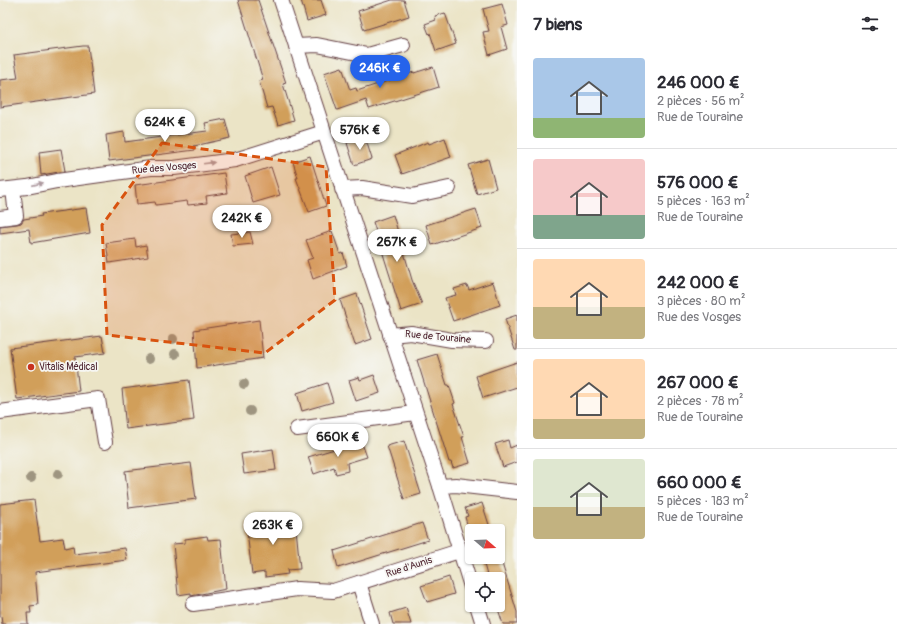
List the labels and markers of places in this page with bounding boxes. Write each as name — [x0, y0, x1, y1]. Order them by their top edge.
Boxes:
pin: 246K € — [347, 55, 413, 89]
pin: 624K € — [132, 109, 198, 143]
pin: 576K € — [327, 117, 393, 151]
pin: 242K € — [209, 205, 275, 239]
pin: 267K € — [364, 229, 430, 263]
place label: Vitalis Médical — [39, 361, 98, 373]
marker: Vitalis Médical — [26, 362, 36, 372]
pin: 660K € — [305, 424, 371, 458]
pin: 263K € — [240, 512, 306, 546]

